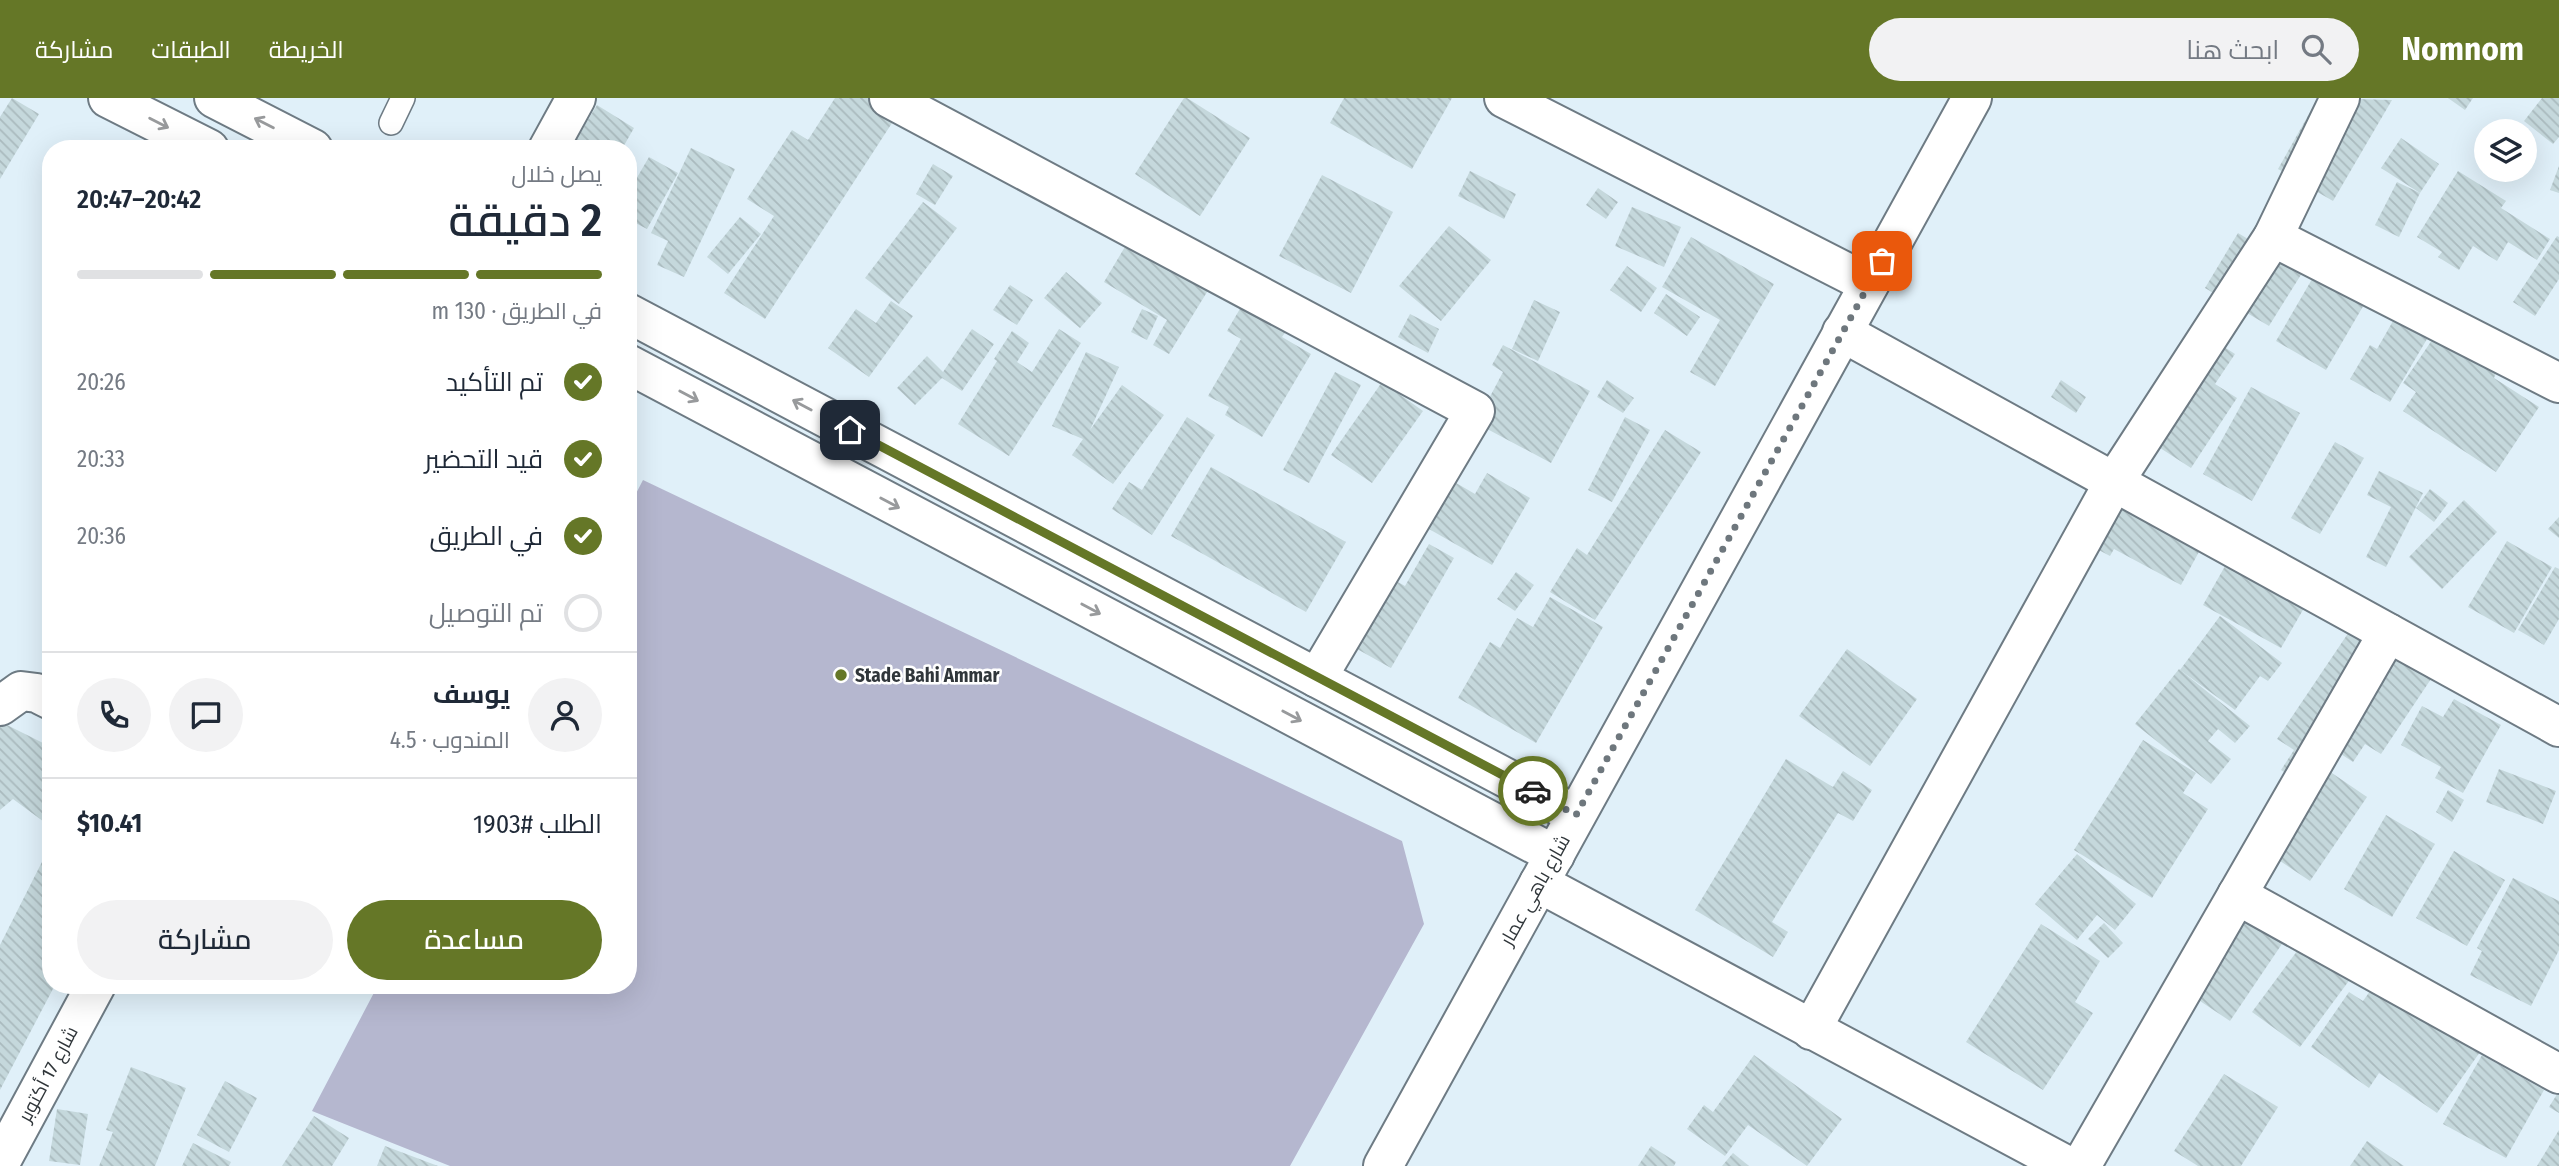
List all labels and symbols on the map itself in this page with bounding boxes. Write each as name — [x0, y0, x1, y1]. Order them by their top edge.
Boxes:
one-way arrow — [254, 116, 275, 130]
one-way arrow — [148, 117, 169, 131]
pin — [1852, 231, 1912, 291]
one-way arrow — [678, 389, 698, 403]
one-way arrow — [792, 397, 812, 411]
pin — [820, 400, 880, 460]
one-way arrow — [879, 496, 899, 510]
one-way arrow — [1080, 602, 1100, 616]
place label: Stade Bahi Ammar — [855, 664, 1000, 687]
marker: Stade Bahi Ammar — [833, 667, 849, 683]
one-way arrow — [1281, 709, 1301, 723]
courier — [1498, 756, 1568, 826]
street label: شارع باهي عمار — [1495, 831, 1578, 952]
street label: شارع 17 أكتوبر — [13, 1022, 85, 1128]

